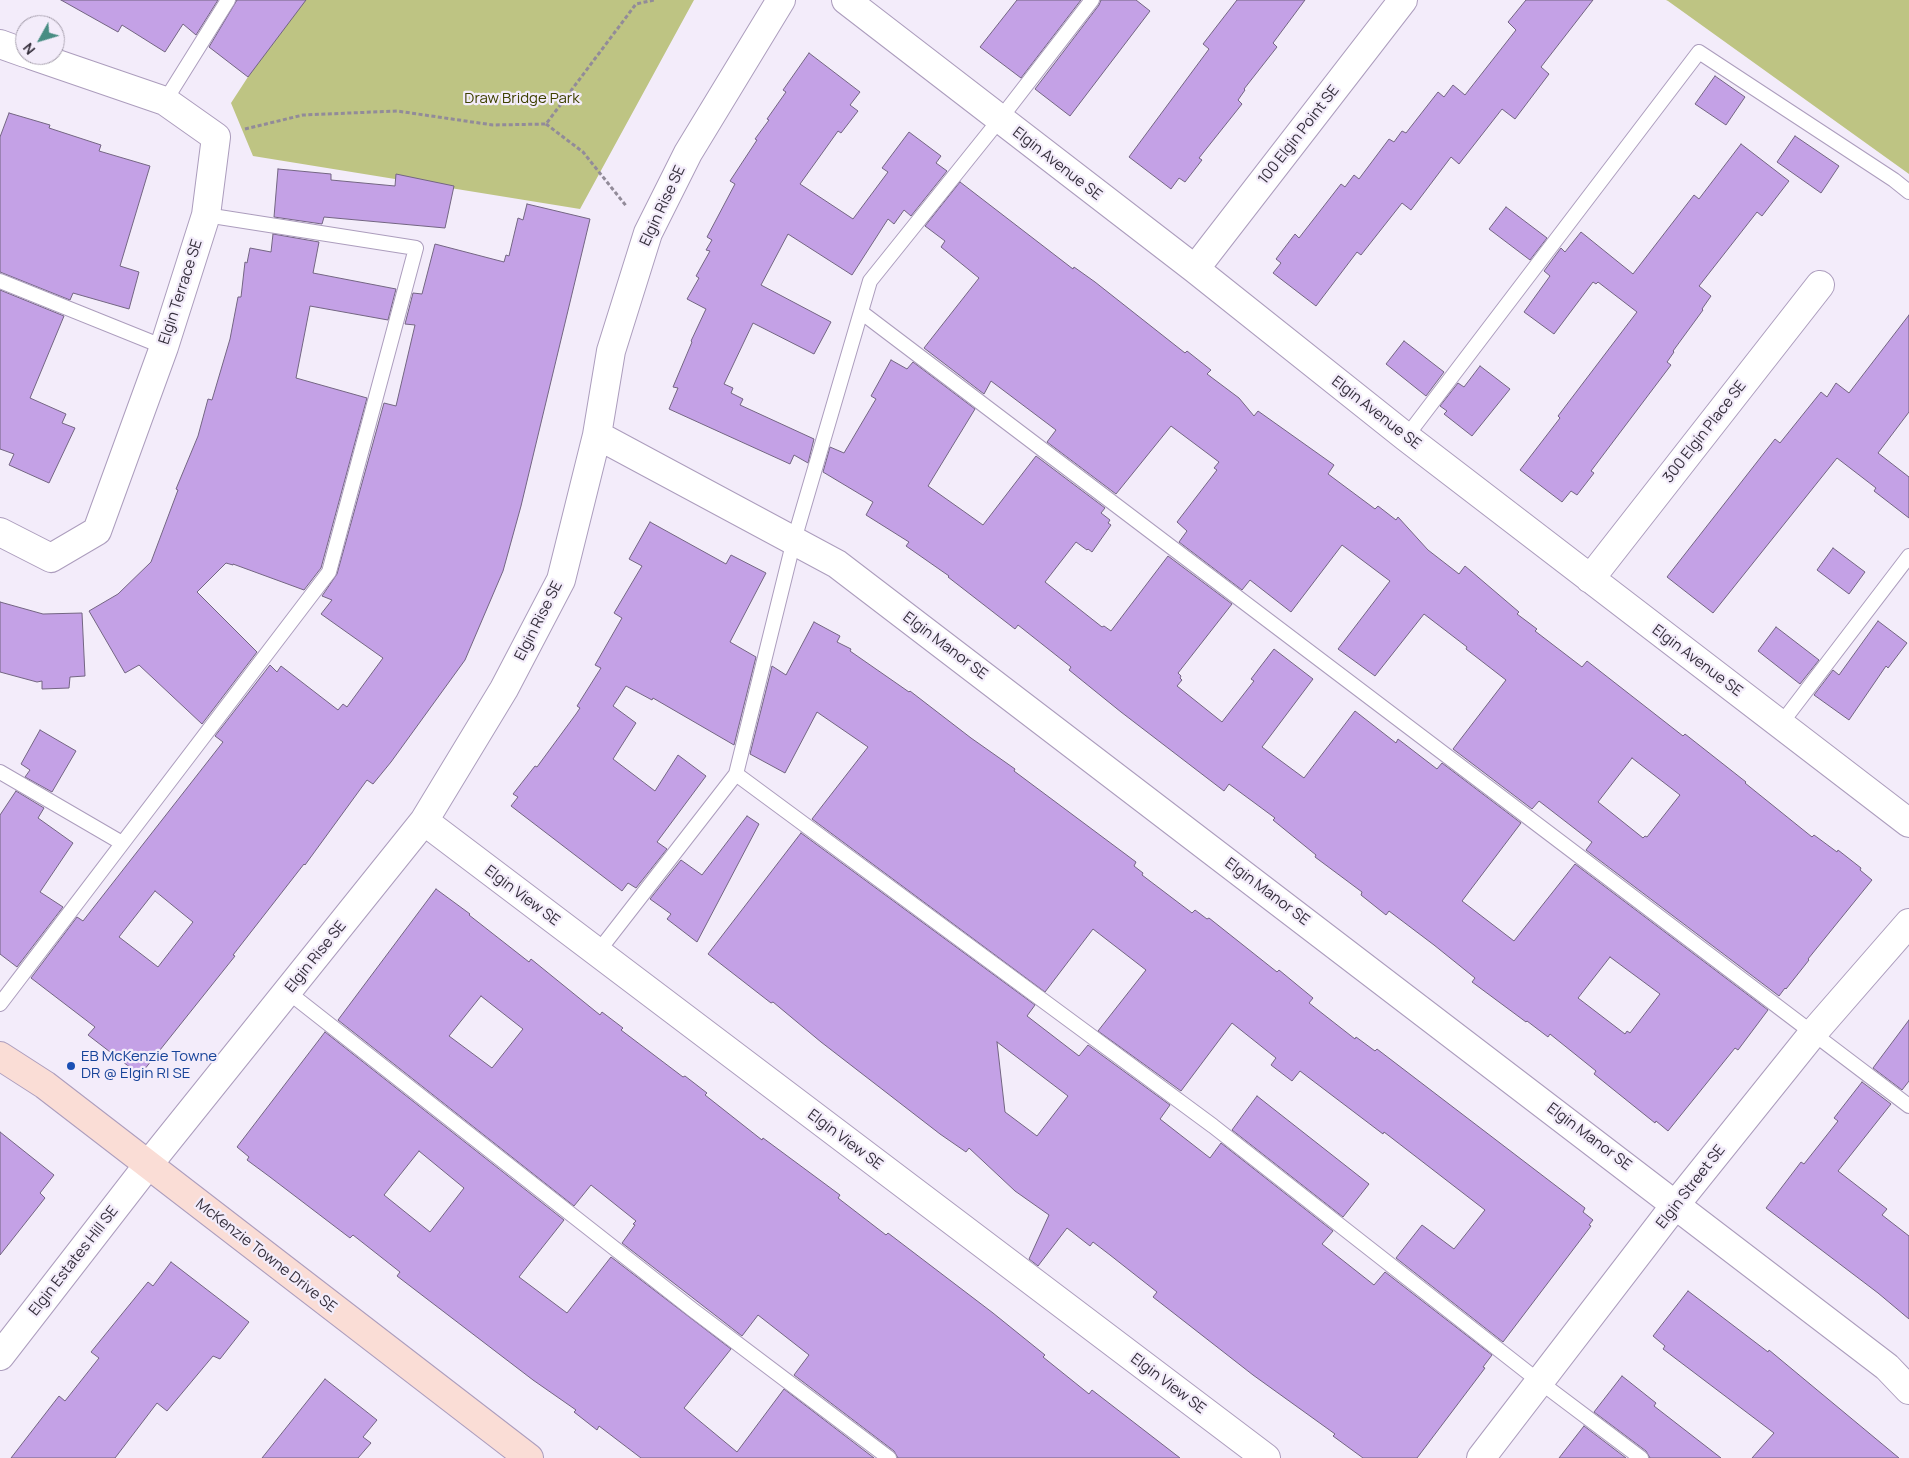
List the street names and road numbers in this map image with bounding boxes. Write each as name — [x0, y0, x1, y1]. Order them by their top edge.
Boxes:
street label: 100 Elgin Point SE — [1255, 82, 1343, 188]
street label: Elgin Avenue SE — [1009, 124, 1105, 204]
street label: Elgin Rise SE — [637, 163, 689, 249]
street label: Elgin Terrace SE — [156, 237, 206, 347]
street label: Elgin Avenue SE — [1328, 373, 1424, 453]
street label: 300 Elgin Place SE — [1660, 377, 1750, 487]
street label: Elgin Rise SE — [511, 578, 567, 664]
street label: Elgin Manor SE — [899, 608, 991, 684]
street label: Elgin Avenue SE — [1648, 621, 1746, 701]
street label: Elgin Manor SE — [1221, 854, 1313, 930]
street label: Elgin View SE — [481, 862, 563, 930]
street label: Elgin Rise SE — [282, 918, 350, 996]
street label: Elgin Manor SE — [1543, 1099, 1635, 1175]
street label: Elgin View SE — [804, 1106, 886, 1174]
street label: Elgin Street SE — [1653, 1142, 1729, 1232]
street label: McKenzie Towne Drive SE — [192, 1195, 340, 1317]
street label: Elgin Estates Hill SE — [26, 1203, 122, 1319]
street label: Elgin View SE — [1127, 1350, 1209, 1418]

